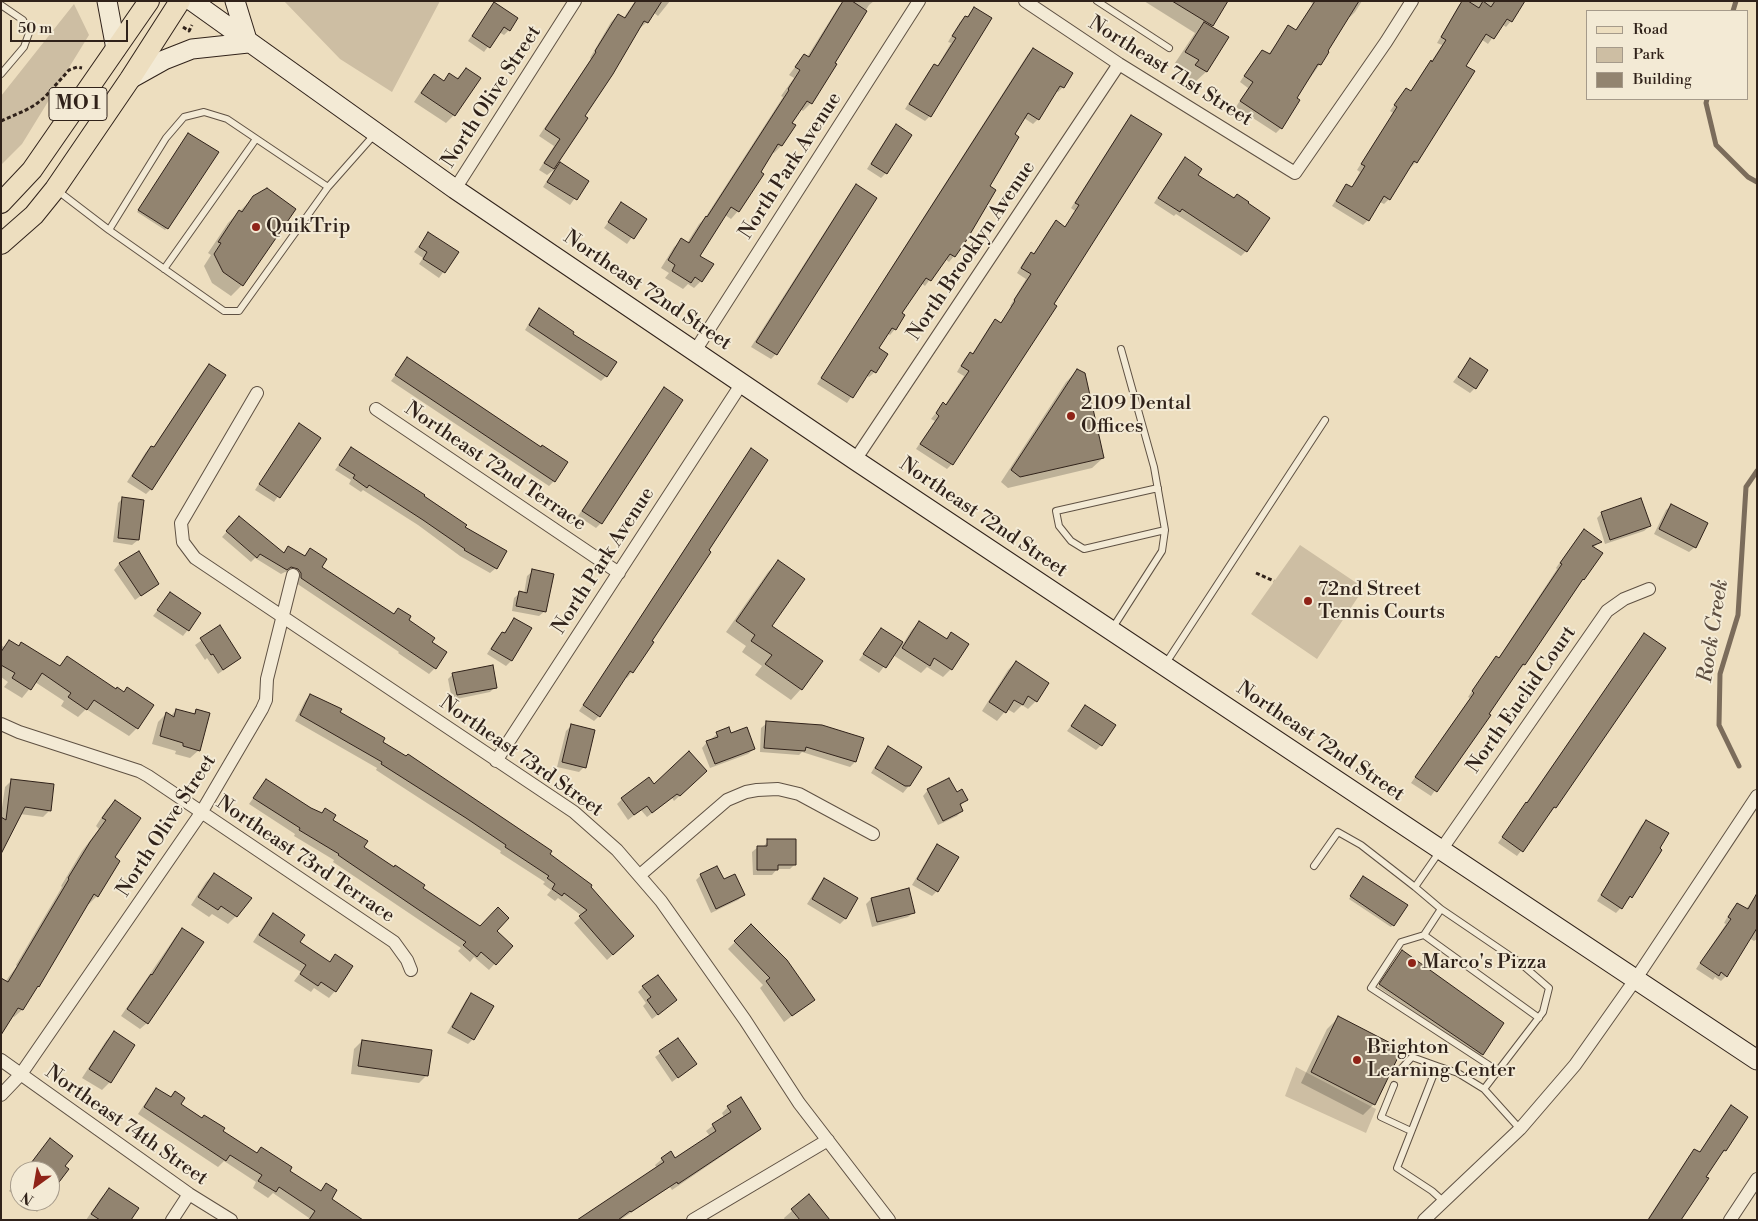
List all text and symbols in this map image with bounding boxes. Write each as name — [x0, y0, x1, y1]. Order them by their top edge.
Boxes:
scale bar — [12, 10, 130, 42]
legend — [1586, 10, 1748, 100]
street label: Northeast 71st Street — [1084, 12, 1256, 132]
text: 50 m — [18, 19, 52, 38]
text: Road — [1633, 20, 1668, 39]
street label: North Olive Street — [437, 21, 547, 173]
text: Park — [1633, 45, 1664, 64]
text: Building — [1633, 70, 1692, 89]
road number: MO 1 — [49, 88, 107, 120]
street label: North Park Avenue — [735, 88, 847, 244]
street label: North Brooklyn Avenue — [903, 157, 1041, 345]
place label: QuikTrip — [266, 215, 350, 239]
marker: QuikTrip — [250, 221, 262, 233]
street label: Northeast 72nd Street — [558, 226, 736, 356]
place label: 2109 Dental Offices — [1081, 392, 1191, 439]
street label: Northeast 72nd Terrace — [400, 397, 590, 537]
marker: 2109 Dental Offices — [1065, 410, 1077, 422]
street label: Northeast 72nd Street — [894, 453, 1072, 583]
street label: North Park Avenue — [548, 483, 660, 639]
place label: 72nd Street Tennis Courts — [1318, 578, 1445, 625]
water label: Rock Creek — [1693, 578, 1735, 684]
marker: 72nd Street Tennis Courts — [1302, 595, 1314, 607]
street label: North Euclid Court — [1462, 622, 1582, 778]
street label: Northeast 72nd Street — [1231, 677, 1409, 807]
street label: Northeast 73rd Street — [435, 692, 607, 822]
street label: North Olive Street — [112, 750, 222, 902]
street label: Northeast 73rd Terrace — [211, 791, 399, 929]
place label: Marco's Pizza — [1422, 951, 1546, 975]
marker: Marco's Pizza — [1406, 957, 1418, 969]
place label: Brighton Learning Center — [1367, 1036, 1516, 1083]
marker: Brighton Learning Center — [1351, 1054, 1363, 1066]
street label: Northeast 74th Street — [40, 1061, 212, 1191]
north arrow — [10, 1161, 60, 1211]
text: N — [18, 1187, 37, 1208]

